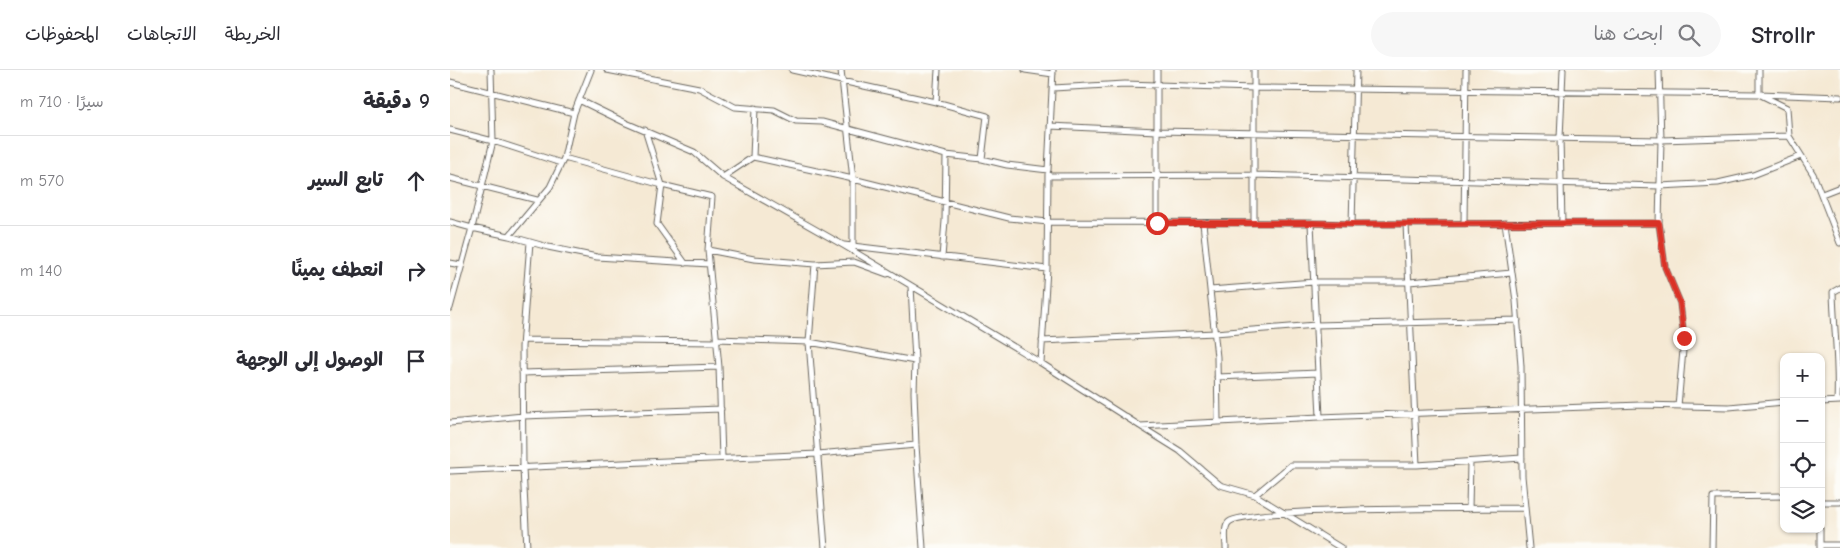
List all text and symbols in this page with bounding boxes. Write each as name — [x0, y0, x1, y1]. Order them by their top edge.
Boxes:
search box — [1371, 12, 1721, 57]
icon: search — [1675, 21, 1703, 49]
text: Strollr — [1751, 21, 1815, 49]
text: ابحث هنا — [1593, 23, 1663, 45]
text: المحفوظات — [25, 24, 99, 45]
text: الاتجاهات — [127, 24, 197, 45]
text: الخريطة — [225, 24, 281, 45]
text: 9 دقيقة — [363, 89, 430, 113]
text: سيرًا · 710 m — [20, 93, 104, 111]
icon: ahead — [402, 167, 430, 195]
text: تابع السير — [309, 169, 383, 191]
text: 570 m — [20, 172, 65, 190]
route start — [1146, 212, 1169, 235]
icon: right — [402, 257, 430, 285]
text: انعطف يمينًا — [291, 259, 383, 281]
text: 140 m — [20, 262, 62, 280]
route end — [1673, 327, 1696, 350]
icon: arrive — [402, 347, 430, 375]
text: الوصول إلى الوجهة — [236, 349, 383, 371]
map controls — [1780, 353, 1825, 533]
button: + — [1780, 353, 1825, 398]
button: − — [1780, 398, 1825, 443]
button: locate — [1780, 443, 1825, 488]
button: layers — [1780, 488, 1825, 533]

